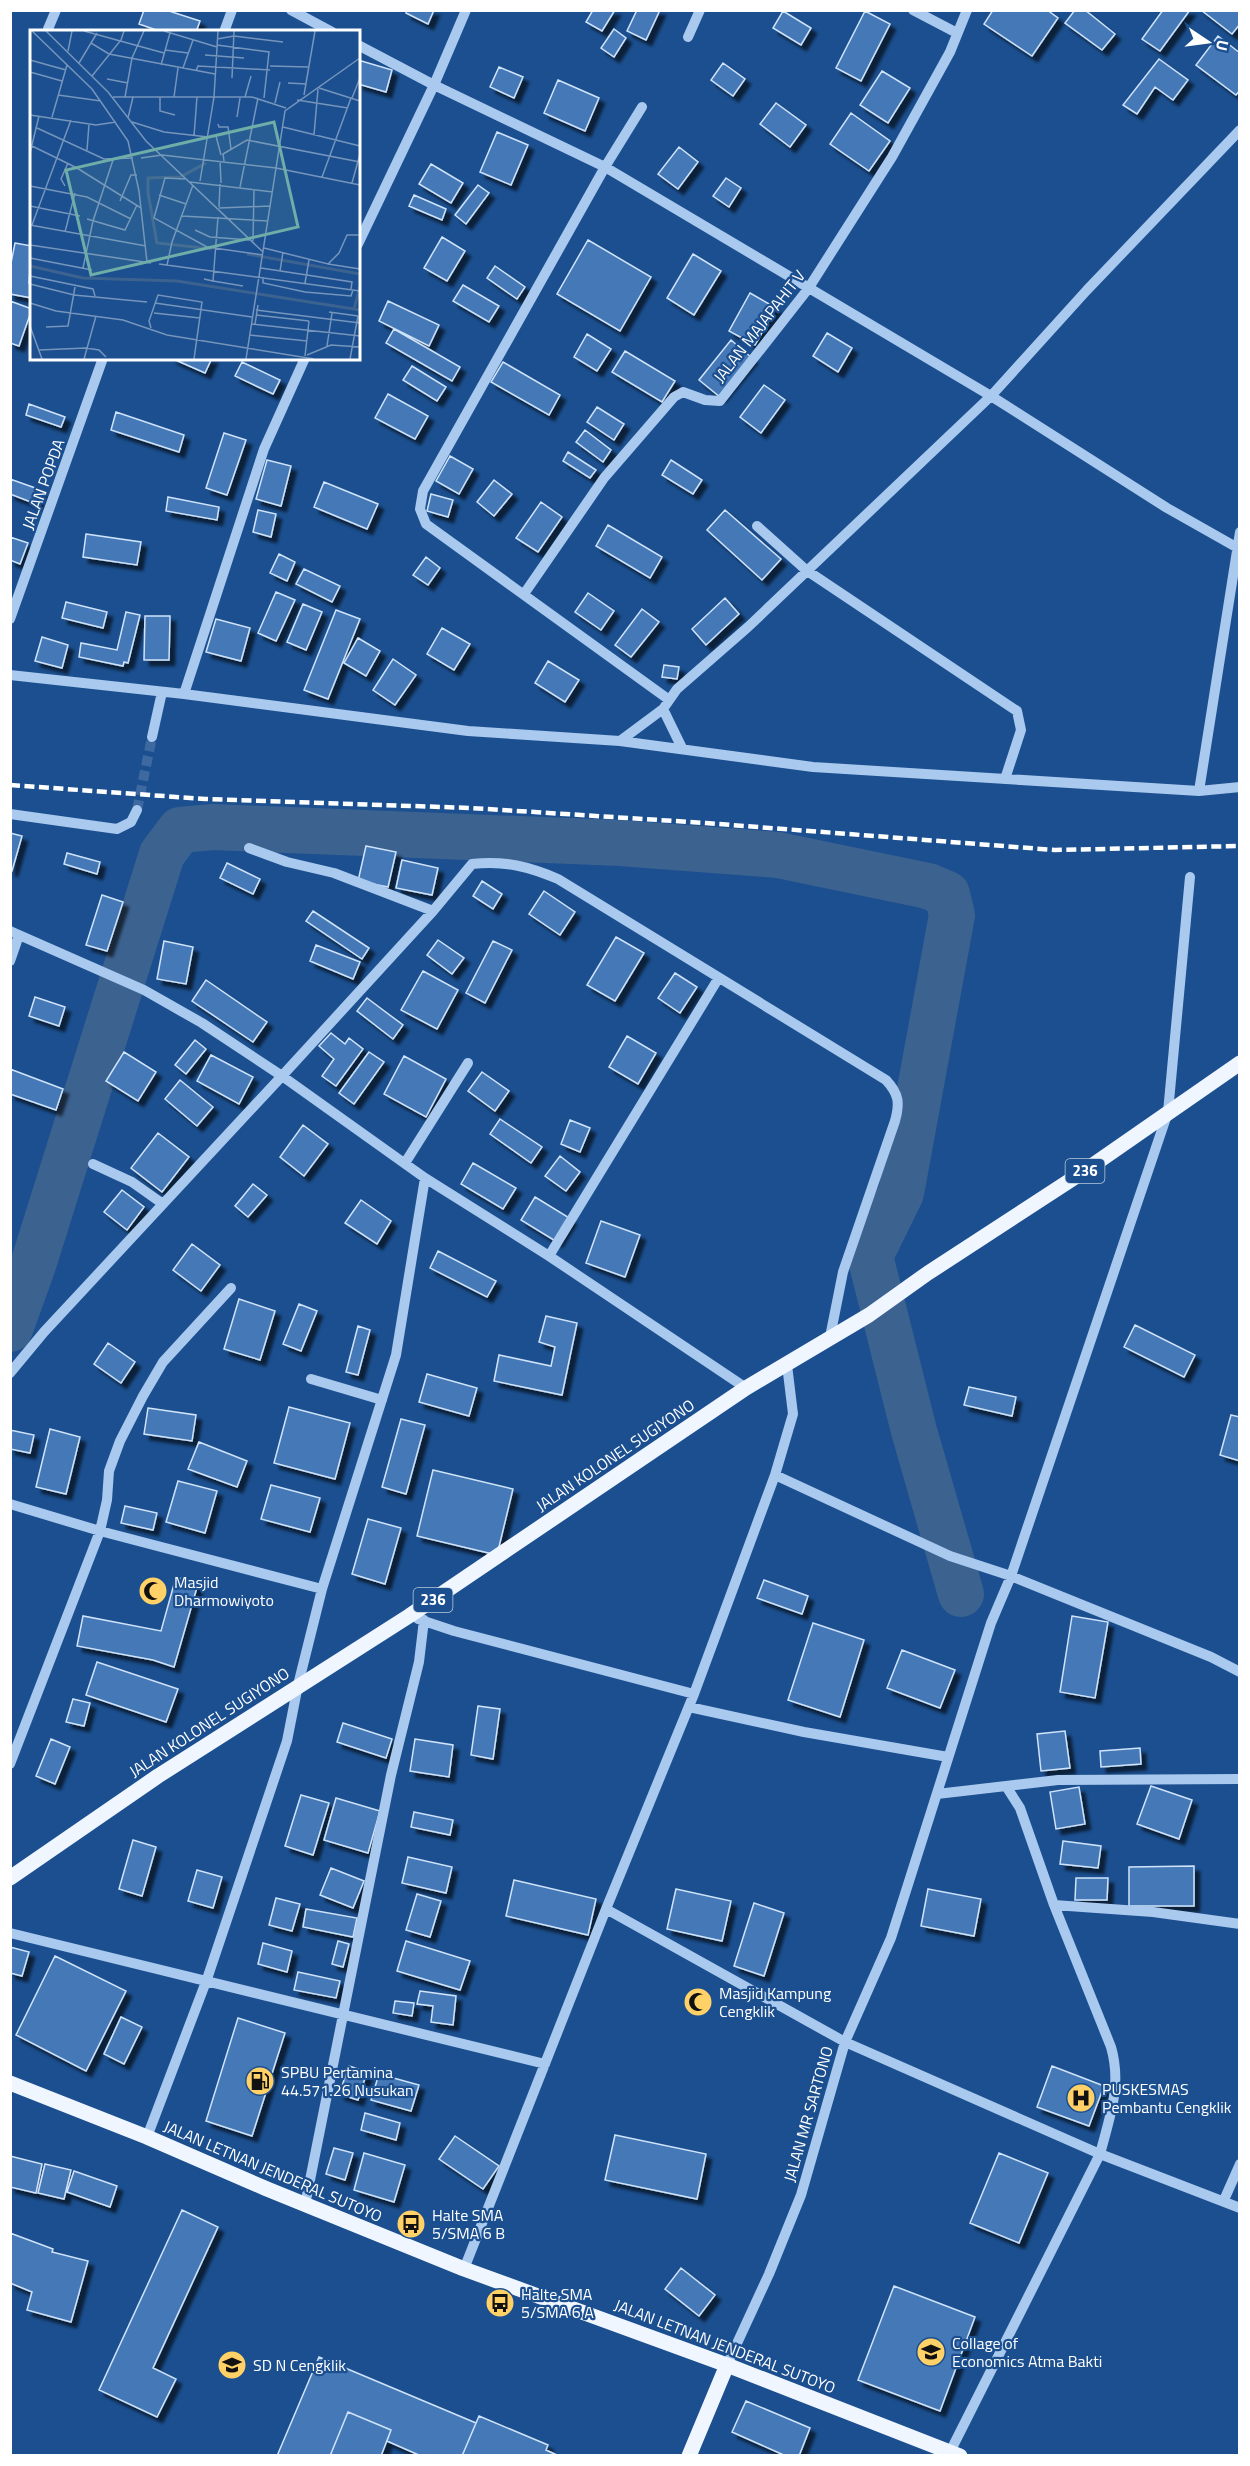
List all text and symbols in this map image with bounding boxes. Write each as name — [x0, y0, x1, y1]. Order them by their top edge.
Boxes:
north arrow — [1178, 12, 1238, 72]
inset map — [30, 30, 360, 360]
text: U — [1210, 38, 1235, 53]
street label: JALAN MAJAPAHIT V — [707, 265, 811, 387]
street label: JALAN POPDA — [15, 435, 71, 533]
road number: 236 — [1066, 1159, 1104, 1183]
street label: JALAN KOLONEL SUGIYONO — [531, 1393, 699, 1517]
place label: Masjid Dharmowiyoto — [174, 1570, 274, 1612]
mosque icon: Masjid Dharmowiyoto — [137, 1575, 169, 1607]
road number: 236 — [414, 1588, 452, 1612]
street label: JALAN KOLONEL SUGIYONO — [124, 1661, 294, 1783]
place label: Masjid Kampung Cengklik — [719, 1981, 831, 2023]
mosque icon: Masjid Kampung Cengklik — [682, 1986, 714, 2018]
street label: JALAN MR SARTONO — [777, 2043, 839, 2185]
place label: SPBU Pertamina 44.571.26 Nusukan — [281, 2060, 414, 2102]
fuel station icon: SPBU Pertamina 44.571.26 Nusukan — [244, 2065, 276, 2097]
place label: PUSKESMAS Pembantu Cengklik — [1102, 2077, 1232, 2119]
hospital icon: PUSKESMAS Pembantu Cengklik — [1065, 2082, 1097, 2114]
street label: JALAN LETNAN JENDERAL SUTOYO — [160, 2114, 386, 2228]
place label: Halte SMA 5/SMA 6 B — [432, 2203, 505, 2245]
bus stop icon: Halte SMA 5/SMA 6 B — [395, 2208, 427, 2240]
place label: Halte SMA 5/SMA 6 A — [521, 2282, 594, 2324]
bus stop icon: Halte SMA 5/SMA 6 A — [484, 2287, 516, 2319]
street label: JALAN LETNAN JENDERAL SUTOYO — [611, 2293, 839, 2399]
place label: Collage of Economics Atma Bakti — [952, 2331, 1102, 2373]
school or university icon: Collage of Economics Atma Bakti — [915, 2336, 947, 2368]
school or university icon: SD N Cengklik — [216, 2349, 248, 2381]
place label: SD N Cengklik — [253, 2353, 346, 2377]

